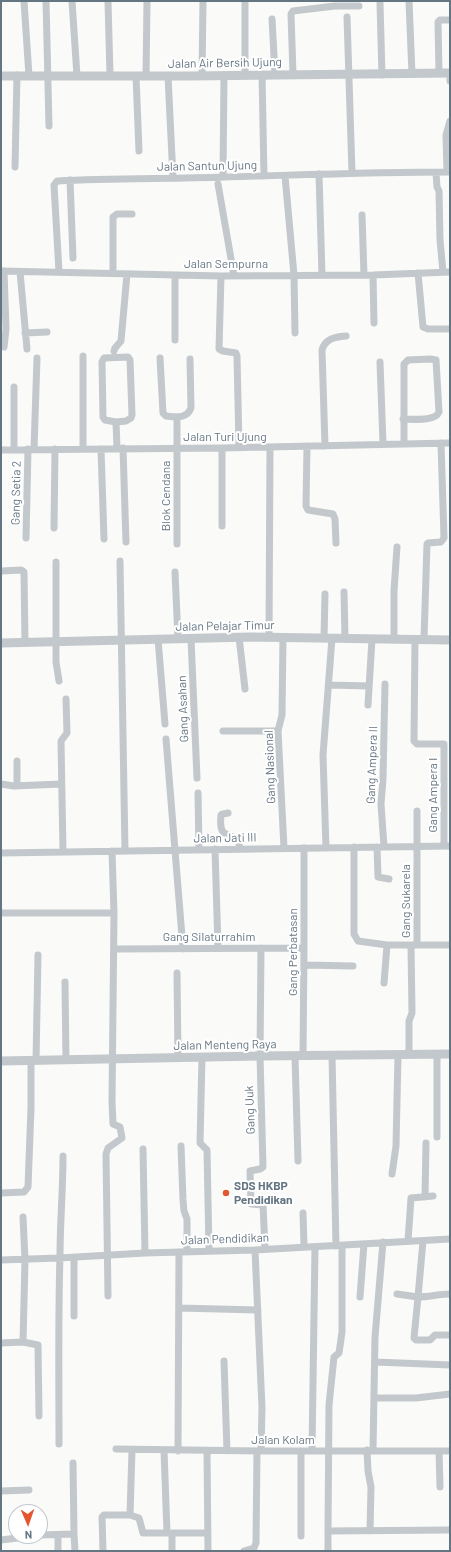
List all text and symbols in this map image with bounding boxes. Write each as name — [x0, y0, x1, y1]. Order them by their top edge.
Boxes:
street label: Jalan Air Bersih Ujung — [168, 55, 282, 71]
street label: Jalan Santun Ujung — [157, 158, 257, 174]
street label: Jalan Sempurna — [184, 257, 268, 271]
street label: Jalan Turi Ujung — [183, 430, 267, 444]
street label: Gang Setia 2 — [8, 461, 24, 525]
street label: Blok Cendana — [159, 461, 173, 531]
street label: Jalan Pelajar Timur — [175, 618, 275, 634]
street label: Gang Asahan — [175, 675, 191, 743]
street label: Gang Ampera II — [363, 726, 381, 804]
street label: Gang Nasional — [262, 730, 278, 804]
street label: Gang Ampera I — [426, 758, 440, 832]
street label: Jalan Jati III — [193, 830, 257, 846]
street label: Gang Sukarela — [399, 864, 413, 938]
street label: Gang Perbatasan — [286, 908, 300, 996]
street label: Gang Silaturrahim — [163, 930, 255, 944]
street label: Jalan Menteng Raya — [173, 1037, 277, 1053]
street label: Gang Uuk — [242, 1085, 258, 1135]
place label: SDS HKBP Pendidikan — [234, 1179, 293, 1207]
marker: SDS HKBP Pendidikan — [221, 1188, 231, 1198]
street label: Jalan Pendidikan — [181, 1230, 269, 1248]
street label: Jalan Kolam — [251, 1433, 315, 1447]
north arrow — [8, 1504, 48, 1544]
text: N — [25, 1529, 32, 1542]

